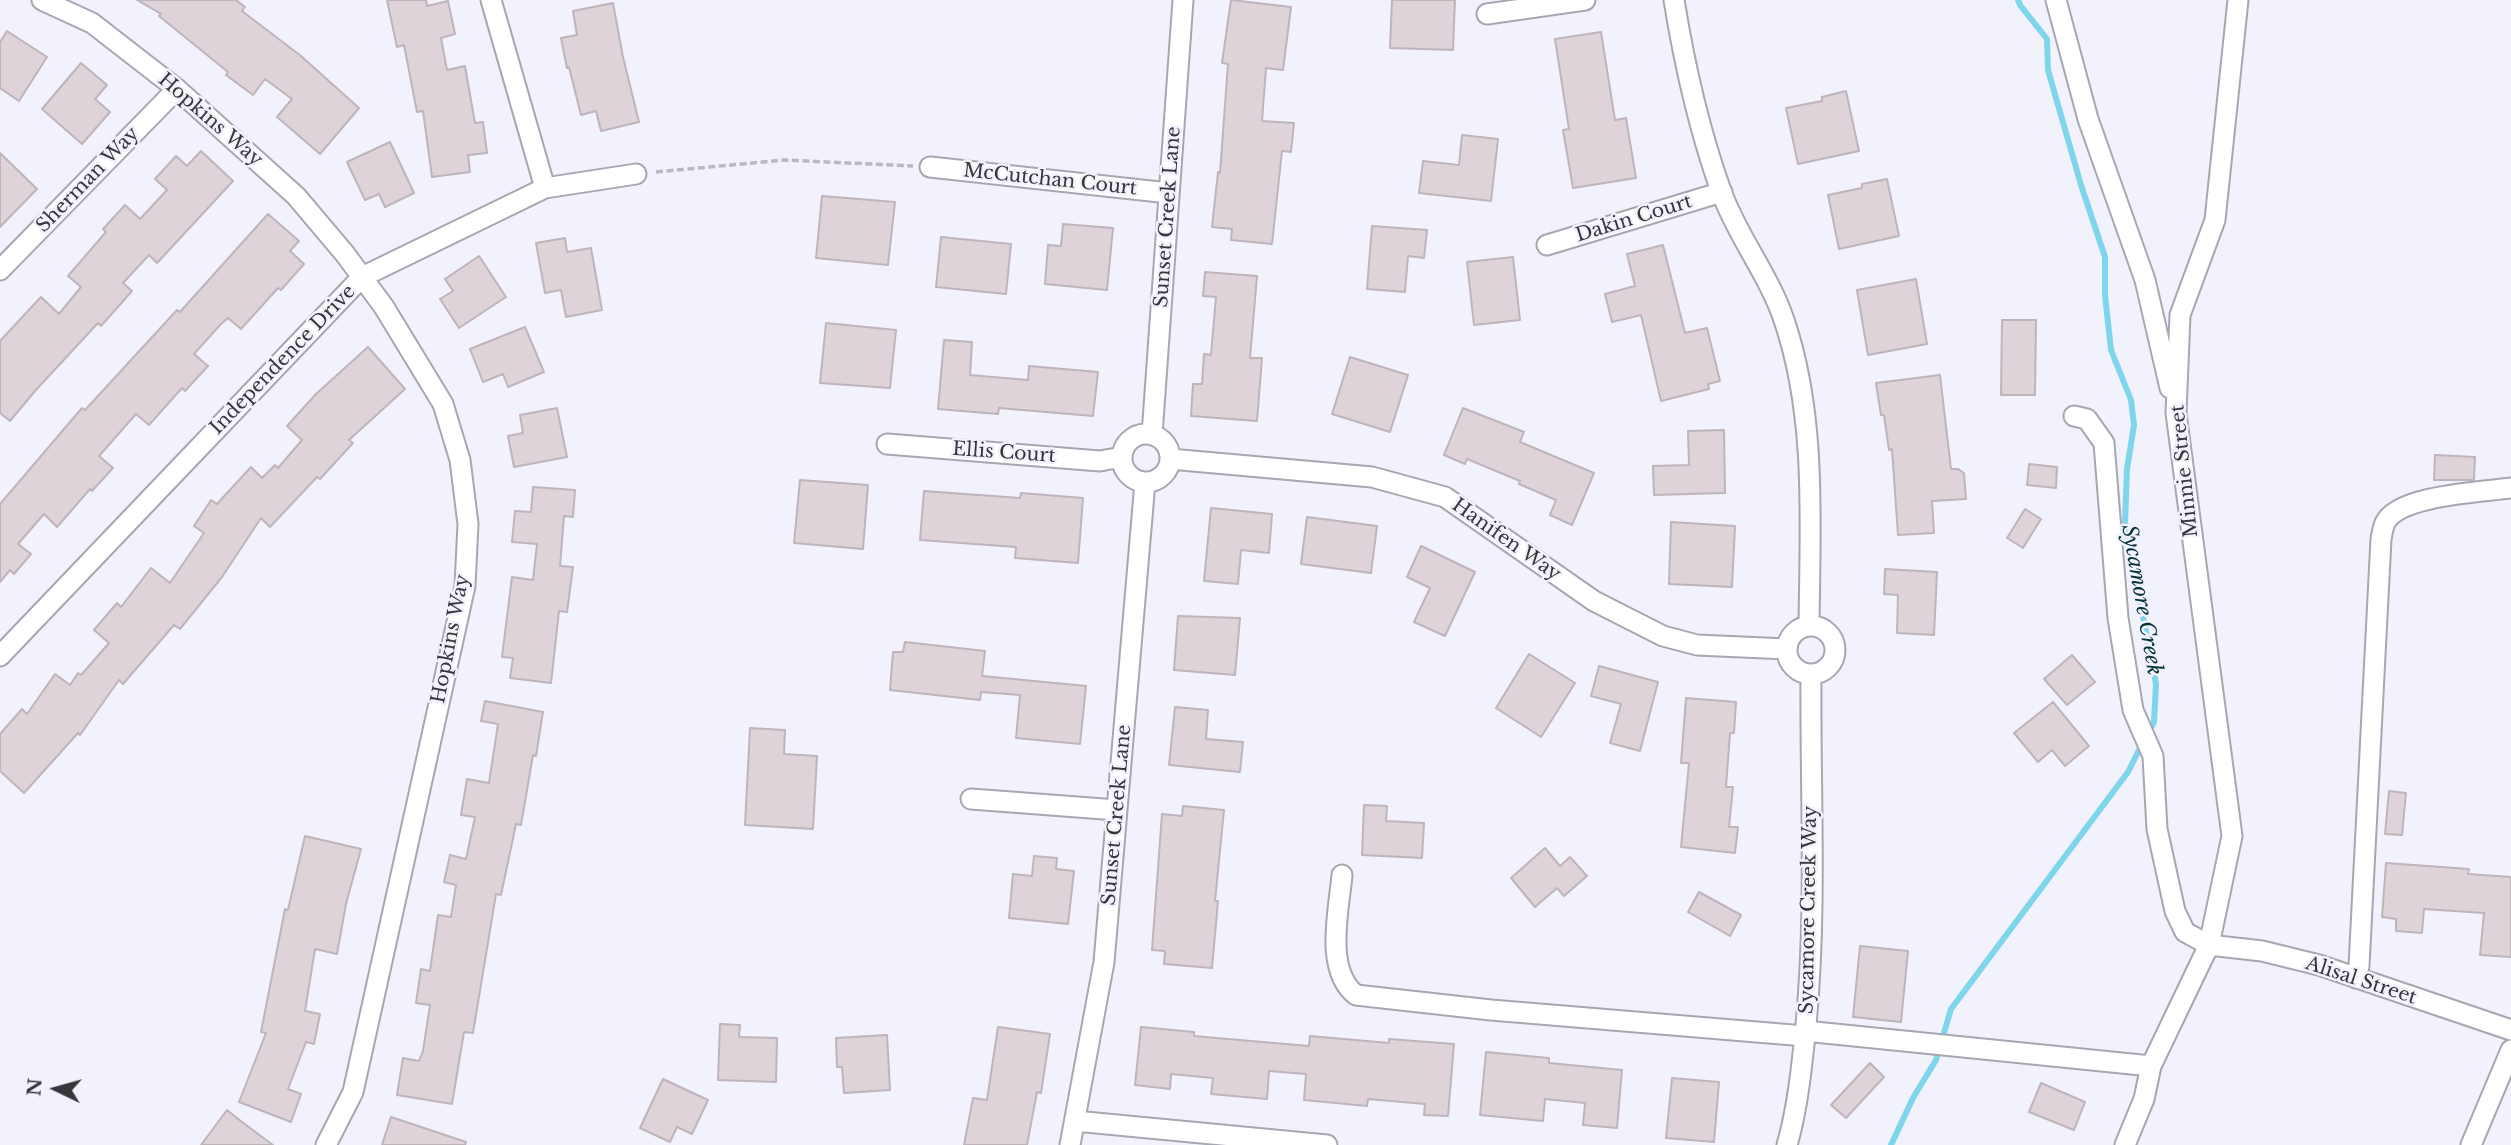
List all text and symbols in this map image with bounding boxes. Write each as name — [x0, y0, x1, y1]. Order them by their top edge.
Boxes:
street label: Hopkins Way — [153, 69, 267, 171]
street label: Sherman Way — [32, 123, 144, 237]
street label: Sunset Creek Lane — [1150, 126, 1186, 308]
street label: McCutchan Court — [962, 160, 1138, 200]
street label: Dakin Court — [1573, 190, 1695, 248]
street label: Independence Drive — [206, 280, 360, 440]
street label: Minnie Street — [2167, 404, 2203, 538]
street label: Ellis Court — [952, 438, 1056, 468]
street label: Hanifen Way — [1447, 494, 1565, 586]
water label: Sycamore Creek — [2115, 523, 2167, 677]
street label: Hopkins Way — [427, 573, 475, 705]
street label: Sunset Creek Lane — [1098, 724, 1136, 906]
street label: Sycamore Creek Way — [1796, 806, 1822, 1014]
street label: Alisal Street — [2303, 952, 2419, 1010]
north arrow — [21, 1054, 91, 1124]
text: N — [22, 1077, 47, 1097]

